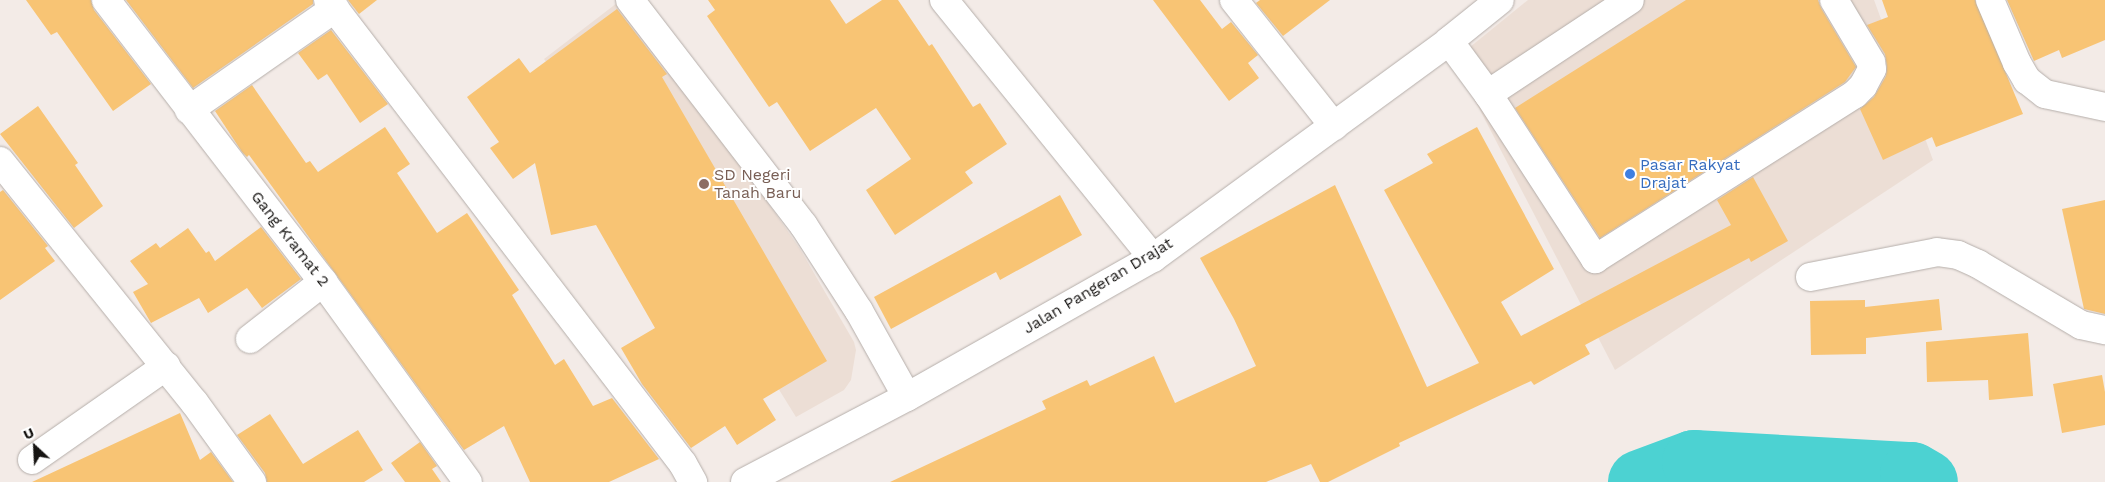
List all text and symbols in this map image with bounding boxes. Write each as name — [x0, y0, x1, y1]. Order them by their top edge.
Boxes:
place label: Pasar Rakyat Drajat — [1640, 155, 1741, 193]
place label: SD Negeri Tanah Baru — [714, 165, 801, 203]
marker: Pasar Rakyat Drajat — [1624, 168, 1636, 180]
marker: SD Negeri Tanah Baru — [698, 178, 710, 190]
street label: Gang Kramat 2 — [247, 187, 333, 291]
street label: Jalan Pangeran Drajat — [1020, 234, 1176, 338]
north arrow — [10, 422, 60, 472]
text: U — [21, 424, 37, 443]

